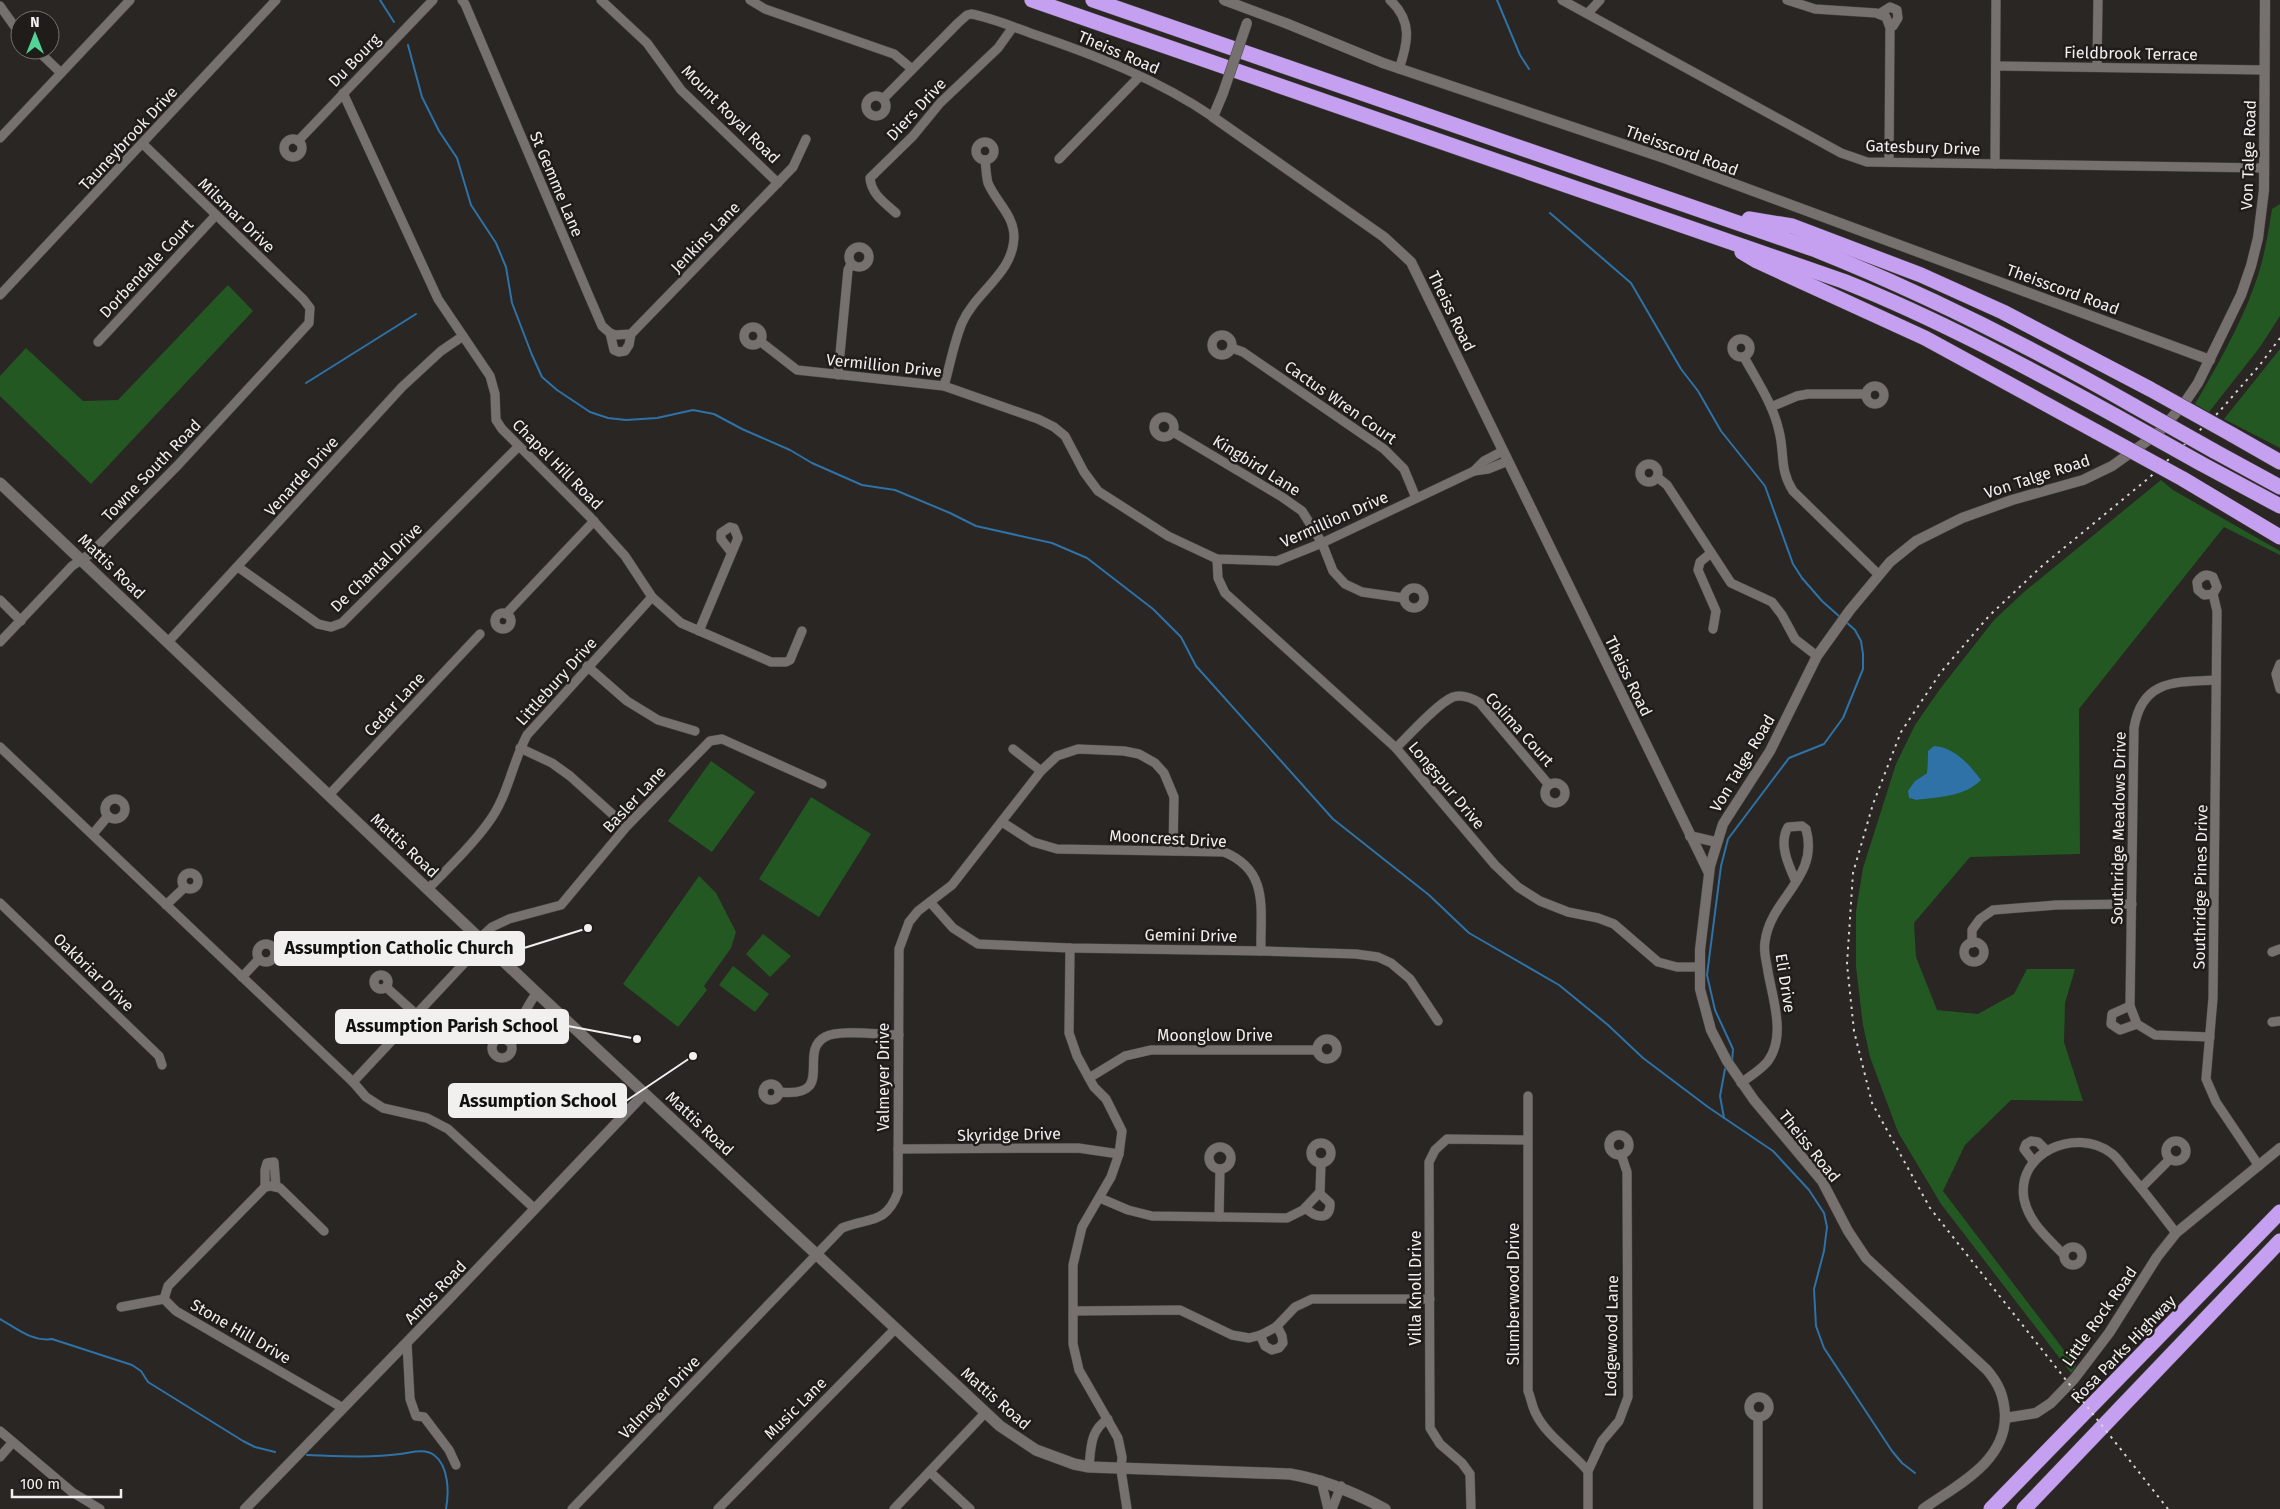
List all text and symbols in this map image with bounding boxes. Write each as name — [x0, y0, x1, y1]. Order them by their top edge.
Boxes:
north arrow — [10, 10, 60, 60]
text: N — [30, 14, 40, 31]
street label: Theiss Road — [1075, 27, 1162, 78]
street label: Du Bourg — [324, 29, 385, 91]
street label: Fieldbrook Terrace — [2064, 43, 2198, 64]
street label: Mount Royal Road — [678, 61, 784, 167]
street label: Diers Drive — [883, 74, 950, 145]
street label: Tauneybrook Drive — [75, 82, 181, 194]
street label: Von Talge Road — [2237, 100, 2260, 210]
street label: Theisscord Road — [1623, 121, 1741, 180]
street label: St Gemme Lane — [526, 129, 587, 240]
street label: Gatesbury Drive — [1865, 136, 1981, 159]
street label: Milsmar Drive — [194, 174, 279, 257]
street label: Jenkins Lane — [667, 198, 744, 277]
street label: Dorbendale Court — [96, 215, 197, 322]
street label: Theisscord Road — [2004, 260, 2122, 319]
street label: Theiss Road — [1424, 268, 1479, 354]
street label: Vermillion Drive — [825, 350, 943, 381]
street label: Cactus Wren Court — [1281, 357, 1401, 448]
street label: Towne South Road — [98, 415, 205, 525]
street label: Chapel Hill Road — [509, 415, 607, 513]
street label: Kingbird Lane — [1209, 431, 1304, 500]
street label: Venarde Drive — [261, 432, 342, 520]
street label: Von Talge Road — [1982, 450, 2092, 503]
street label: Vermillion Drive — [1277, 487, 1391, 552]
street label: De Chantal Drive — [327, 519, 426, 616]
street label: Mattis Road — [74, 530, 149, 603]
street label: Littlebury Drive — [512, 633, 601, 729]
street label: Theiss Road — [1601, 633, 1656, 719]
street label: Cedar Lane — [360, 668, 429, 740]
street label: Colima Court — [1481, 688, 1558, 770]
street label: Von Talge Road — [1706, 711, 1779, 815]
street label: Southridge Meadows Drive — [2107, 731, 2130, 925]
street label: Longspur Drive — [1404, 738, 1489, 833]
street label: Basler Lane — [599, 762, 670, 837]
street label: Southridge Pines Drive — [2190, 804, 2211, 970]
street label: Mattis Road — [367, 809, 443, 882]
street label: Mooncrest Drive — [1109, 826, 1227, 851]
street label: Gemini Drive — [1144, 925, 1238, 946]
street label: Oakbriar Drive — [49, 929, 138, 1016]
callout: Assumption Catholic Church — [275, 932, 524, 965]
text: Assumption Catholic Church — [283, 937, 514, 959]
street label: Eli Drive — [1771, 952, 1800, 1014]
callout: Assumption Parish School — [336, 1010, 568, 1043]
text: Assumption Parish School — [345, 1015, 559, 1037]
street label: Valmeyer Drive — [874, 1023, 893, 1131]
street label: Moonglow Drive — [1157, 1026, 1273, 1045]
callout: Assumption School — [449, 1084, 626, 1117]
street label: Mattis Road — [662, 1087, 738, 1160]
text: Assumption School — [459, 1090, 617, 1112]
street label: Theiss Road — [1775, 1107, 1844, 1186]
street label: Skyridge Drive — [957, 1124, 1061, 1145]
street label: Slumberwood Drive — [1504, 1223, 1523, 1365]
street label: Villa Knoll Drive — [1406, 1231, 1425, 1345]
street label: Ambs Road — [400, 1257, 470, 1328]
street label: Little Rock Road — [2058, 1263, 2141, 1370]
street label: Lodgewood Lane — [1601, 1275, 1622, 1397]
street label: Rosa Parks Highway — [2067, 1291, 2180, 1407]
street label: Stone Hill Drive — [187, 1295, 294, 1368]
street label: Valmeyer Drive — [615, 1352, 704, 1443]
street label: Mattis Road — [957, 1363, 1034, 1434]
street label: Music Lane — [760, 1373, 830, 1443]
scale bar — [12, 1466, 121, 1498]
text: 100 m — [20, 1475, 60, 1493]

